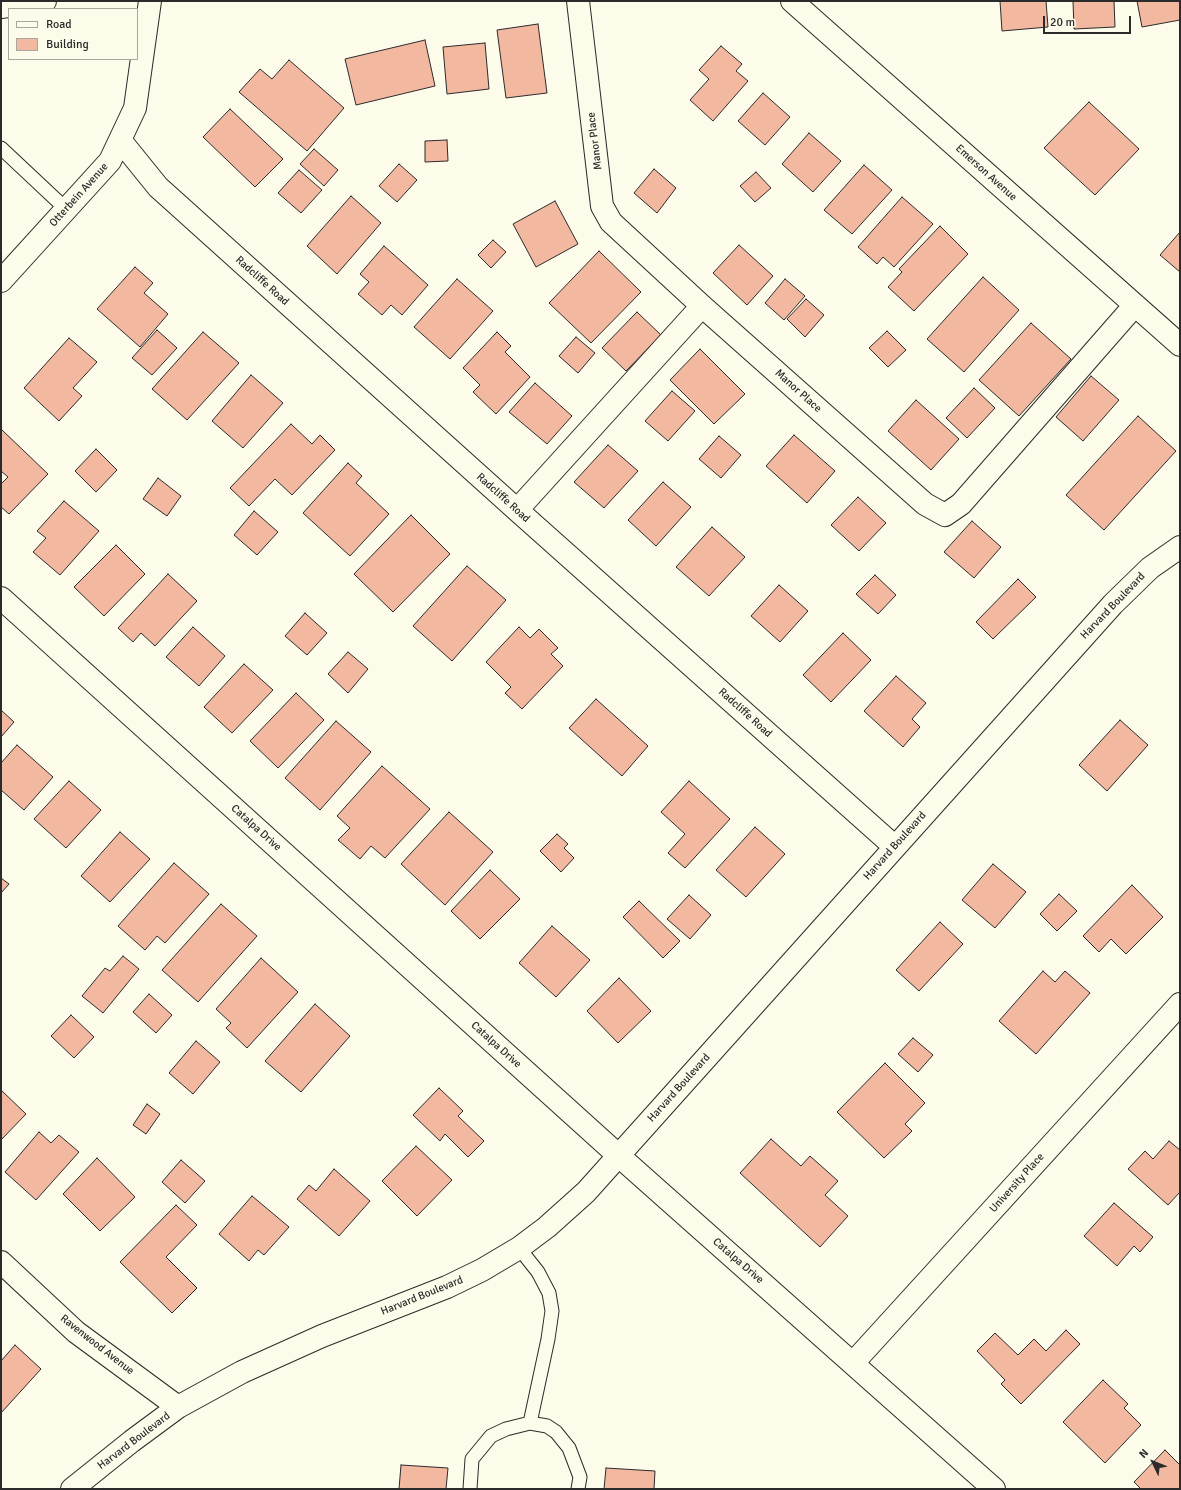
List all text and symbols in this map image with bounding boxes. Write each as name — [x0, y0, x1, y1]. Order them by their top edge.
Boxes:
legend — [8, 8, 138, 60]
scale bar — [1045, 8, 1133, 34]
text: 20 m — [1050, 15, 1075, 30]
text: Road — [46, 17, 72, 32]
text: Building — [46, 37, 89, 52]
street label: Manor Place — [585, 111, 605, 171]
street label: Emerson Avenue — [953, 142, 1019, 204]
street label: Otterbein Avenue — [47, 160, 111, 230]
street label: Radcliffe Road — [232, 253, 292, 309]
street label: Manor Place — [772, 367, 824, 415]
street label: Radcliffe Road — [473, 470, 533, 526]
street label: Harvard Boulevard — [1078, 570, 1148, 642]
street label: Radcliffe Road — [715, 685, 775, 741]
street label: Catalpa Drive — [228, 802, 284, 854]
street label: Harvard Boulevard — [861, 809, 929, 883]
street label: Catalpa Drive — [468, 1019, 524, 1071]
street label: Harvard Boulevard — [645, 1051, 713, 1125]
street label: University Place — [987, 1151, 1047, 1215]
street label: Catalpa Drive — [710, 1235, 766, 1287]
street label: Harvard Boulevard — [379, 1274, 465, 1318]
street label: Ravenwood Avenue — [57, 1312, 137, 1378]
street label: Harvard Boulevard — [95, 1409, 173, 1473]
north arrow — [1133, 1442, 1173, 1482]
text: N — [1136, 1446, 1151, 1461]

